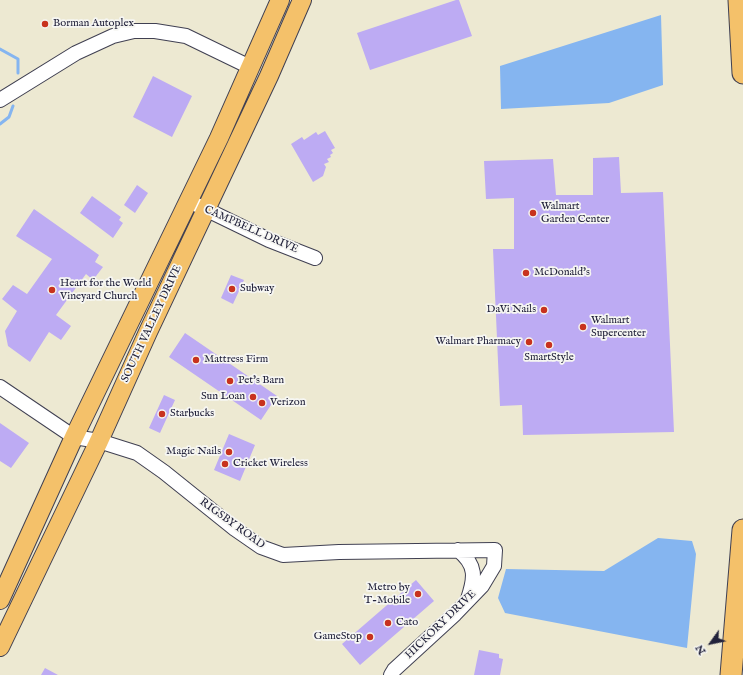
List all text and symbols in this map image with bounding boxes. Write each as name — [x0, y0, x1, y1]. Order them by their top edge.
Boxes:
place label: Borman Autoplex — [53, 17, 134, 31]
marker: Borman Autoplex — [40, 19, 50, 29]
place label: Walmart Garden Center — [541, 200, 609, 226]
street label: CAMPBELL DRIVE — [202, 203, 300, 257]
marker: Walmart Garden Center — [528, 208, 538, 218]
street label: SOUTH VALLEY DRIVE — [119, 263, 185, 385]
place label: McDonald's — [534, 266, 590, 280]
marker: McDonald's — [521, 268, 531, 278]
place label: Heart for the World Vineyard Church — [60, 277, 151, 303]
place label: Subway — [240, 282, 274, 296]
marker: Subway — [227, 284, 237, 294]
marker: Heart for the World Vineyard Church — [47, 285, 57, 295]
place label: DaVi Nails — [487, 303, 536, 317]
marker: DaVi Nails — [539, 305, 549, 315]
place label: Walmart Supercenter — [591, 314, 646, 340]
marker: Walmart Supercenter — [578, 322, 588, 332]
place label: Walmart Pharmacy — [436, 335, 521, 349]
marker: Walmart Pharmacy — [524, 337, 534, 347]
marker: SmartStyle — [544, 340, 554, 350]
place label: SmartStyle — [524, 351, 574, 365]
place label: Mattress Firm — [204, 353, 268, 367]
marker: Mattress Firm — [191, 355, 201, 365]
place label: Pet's Barn — [238, 374, 284, 388]
marker: Pet's Barn — [225, 376, 235, 386]
place label: Sun Loan — [201, 390, 245, 404]
marker: Sun Loan — [248, 392, 258, 402]
place label: Verizon — [270, 396, 306, 410]
marker: Verizon — [257, 398, 267, 408]
place label: Starbucks — [170, 407, 214, 421]
marker: Starbucks — [157, 409, 167, 419]
place label: Magic Nails — [166, 445, 221, 459]
marker: Magic Nails — [224, 447, 234, 457]
place label: Cricket Wireless — [233, 457, 308, 471]
marker: Cricket Wireless — [220, 459, 230, 469]
street label: RIGSBY ROAD — [197, 496, 267, 552]
place label: Metro by T-Mobile — [364, 581, 410, 607]
street label: HICKORY DRIVE — [403, 588, 479, 662]
marker: Metro by T-Mobile — [413, 589, 423, 599]
place label: Cato — [396, 616, 418, 630]
marker: Cato — [383, 618, 393, 628]
north arrow — [691, 623, 731, 663]
place label: GameStop — [314, 630, 362, 644]
marker: GameStop — [365, 632, 375, 642]
text: N — [692, 642, 709, 657]

